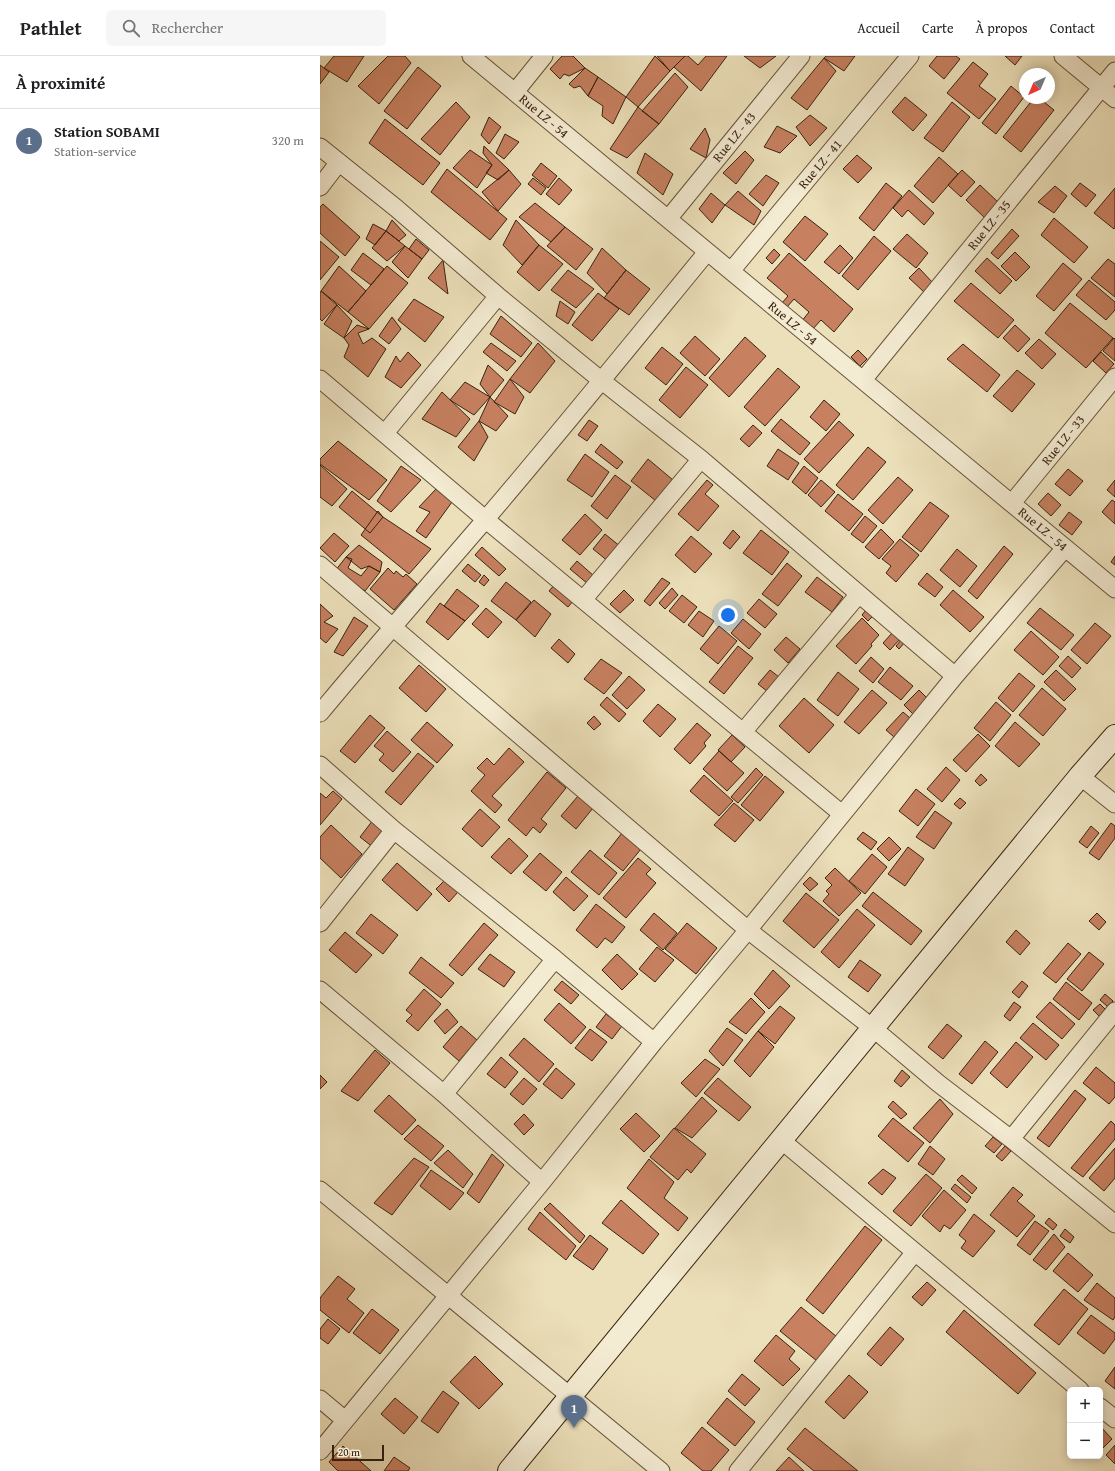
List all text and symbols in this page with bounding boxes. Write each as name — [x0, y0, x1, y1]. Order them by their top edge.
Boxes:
search box — [106, 10, 386, 46]
text: Pathlet — [20, 14, 82, 42]
icon: search — [120, 17, 142, 39]
text: Rechercher — [152, 17, 223, 38]
text: Accueil — [857, 18, 900, 38]
text: Carte — [922, 18, 954, 38]
text: À propos — [976, 18, 1028, 38]
text: Contact — [1050, 18, 1095, 38]
north arrow — [1019, 68, 1055, 104]
text: À proximité — [16, 70, 105, 95]
street label: Rue LZ - 54 — [515, 90, 573, 142]
street label: Rue LZ - 43 — [708, 108, 760, 166]
text: Station SOBAMI — [54, 121, 160, 142]
text: 1 — [26, 131, 32, 150]
text: 320 m — [272, 131, 304, 150]
street label: Rue LZ - 41 — [794, 135, 846, 193]
text: Station-service — [54, 142, 136, 161]
street label: Rue LZ - 35 — [963, 196, 1015, 254]
street label: Rue LZ - 54 — [764, 297, 822, 349]
street label: Rue LZ - 33 — [1037, 411, 1089, 469]
street label: Rue LZ - 54 — [1014, 503, 1072, 555]
your location — [718, 605, 738, 625]
map controls — [1067, 1387, 1103, 1459]
button: + — [1067, 1387, 1103, 1423]
pin: 1 — [561, 1395, 587, 1428]
button: − — [1067, 1423, 1103, 1459]
scale bar — [332, 1443, 384, 1462]
text: 20 m — [338, 1444, 360, 1460]

